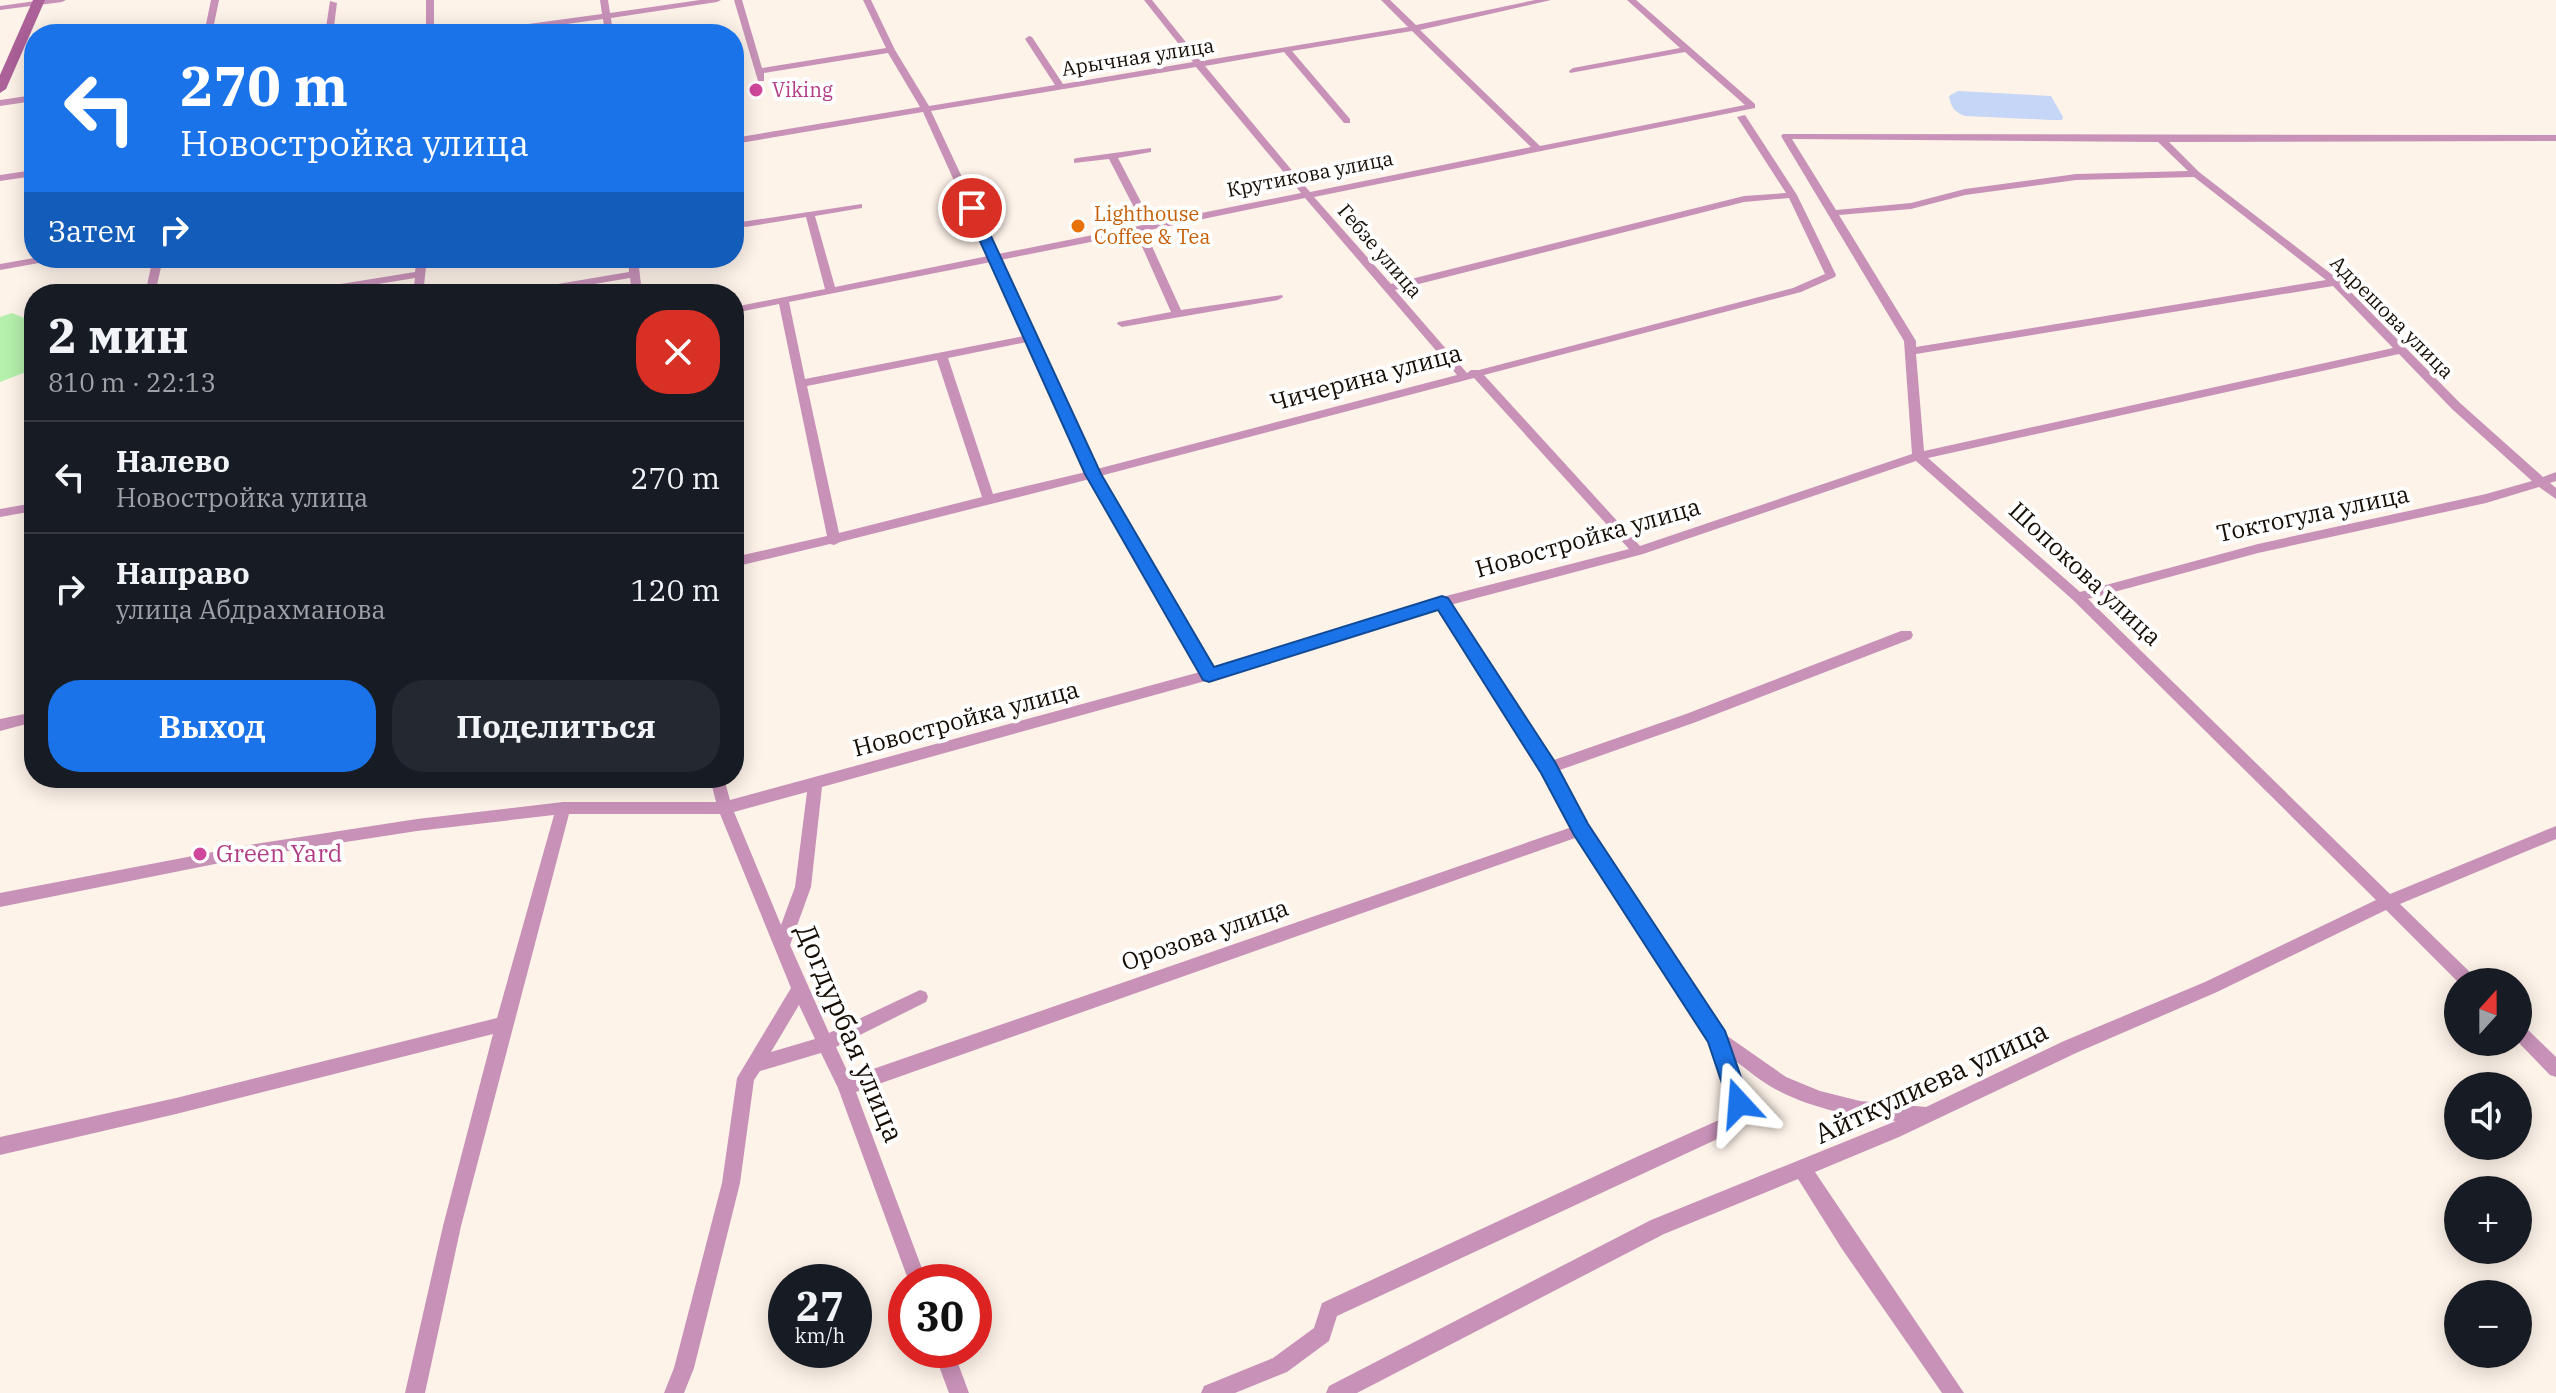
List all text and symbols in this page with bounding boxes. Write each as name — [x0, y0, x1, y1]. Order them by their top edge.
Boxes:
street label: Арычная улица — [1060, 31, 1216, 82]
text: 270 m — [180, 49, 348, 121]
icon: left — [48, 56, 152, 160]
place label: Viking — [772, 76, 833, 103]
marker: Viking — [747, 81, 765, 99]
text: Новостройка улица — [180, 119, 529, 166]
street label: Крутикова улица — [1224, 144, 1395, 203]
pin — [938, 174, 1006, 242]
icon: arrive — [950, 186, 994, 230]
street label: Гебзе улица — [1332, 198, 1429, 304]
place label: Lighthouse Coffee & Tea — [1094, 200, 1210, 250]
icon: right — [152, 208, 196, 252]
text: Затем — [48, 211, 136, 250]
marker: Lighthouse Coffee & Tea — [1069, 217, 1087, 235]
street label: Адрешова улица — [2325, 249, 2460, 384]
text: 2 мин — [48, 304, 189, 366]
button: close — [636, 310, 720, 394]
street label: Чичерина улица — [1266, 336, 1465, 418]
text: 810 m · 22:13 — [48, 365, 216, 399]
text: Налево — [116, 441, 230, 480]
icon: left — [48, 455, 92, 499]
text: 270 m — [630, 458, 720, 497]
street label: Токтогула улица — [2214, 477, 2412, 549]
text: Новостройка улица — [116, 480, 368, 514]
street label: Новостройка улица — [1471, 490, 1704, 584]
street label: Шопокова улица — [2003, 494, 2169, 652]
text: Направо — [116, 553, 250, 592]
icon: right — [48, 567, 92, 611]
text: 120 m — [630, 570, 720, 609]
text: улица Абдрахманова — [116, 592, 386, 626]
street label: Новостройка улица — [849, 672, 1082, 764]
button: Выход — [48, 680, 376, 772]
button: Поделиться — [392, 680, 720, 772]
place label: Green Yard — [216, 837, 342, 869]
marker: Green Yard — [191, 845, 209, 863]
street label: Орозова улица — [1117, 891, 1292, 978]
street label: Догдурбая улица — [788, 918, 913, 1148]
north arrow — [2444, 968, 2532, 1056]
map controls — [2444, 968, 2532, 1368]
street label: Айткулиева улица — [1808, 1011, 2053, 1152]
position arrow — [1697, 1061, 1781, 1145]
button: sound — [2444, 1072, 2532, 1160]
button: + — [2444, 1176, 2532, 1264]
speed limit sign: 30 — [888, 1264, 992, 1368]
text: 27 — [796, 1280, 844, 1332]
button: − — [2444, 1280, 2532, 1368]
text: km/h — [795, 1322, 845, 1349]

